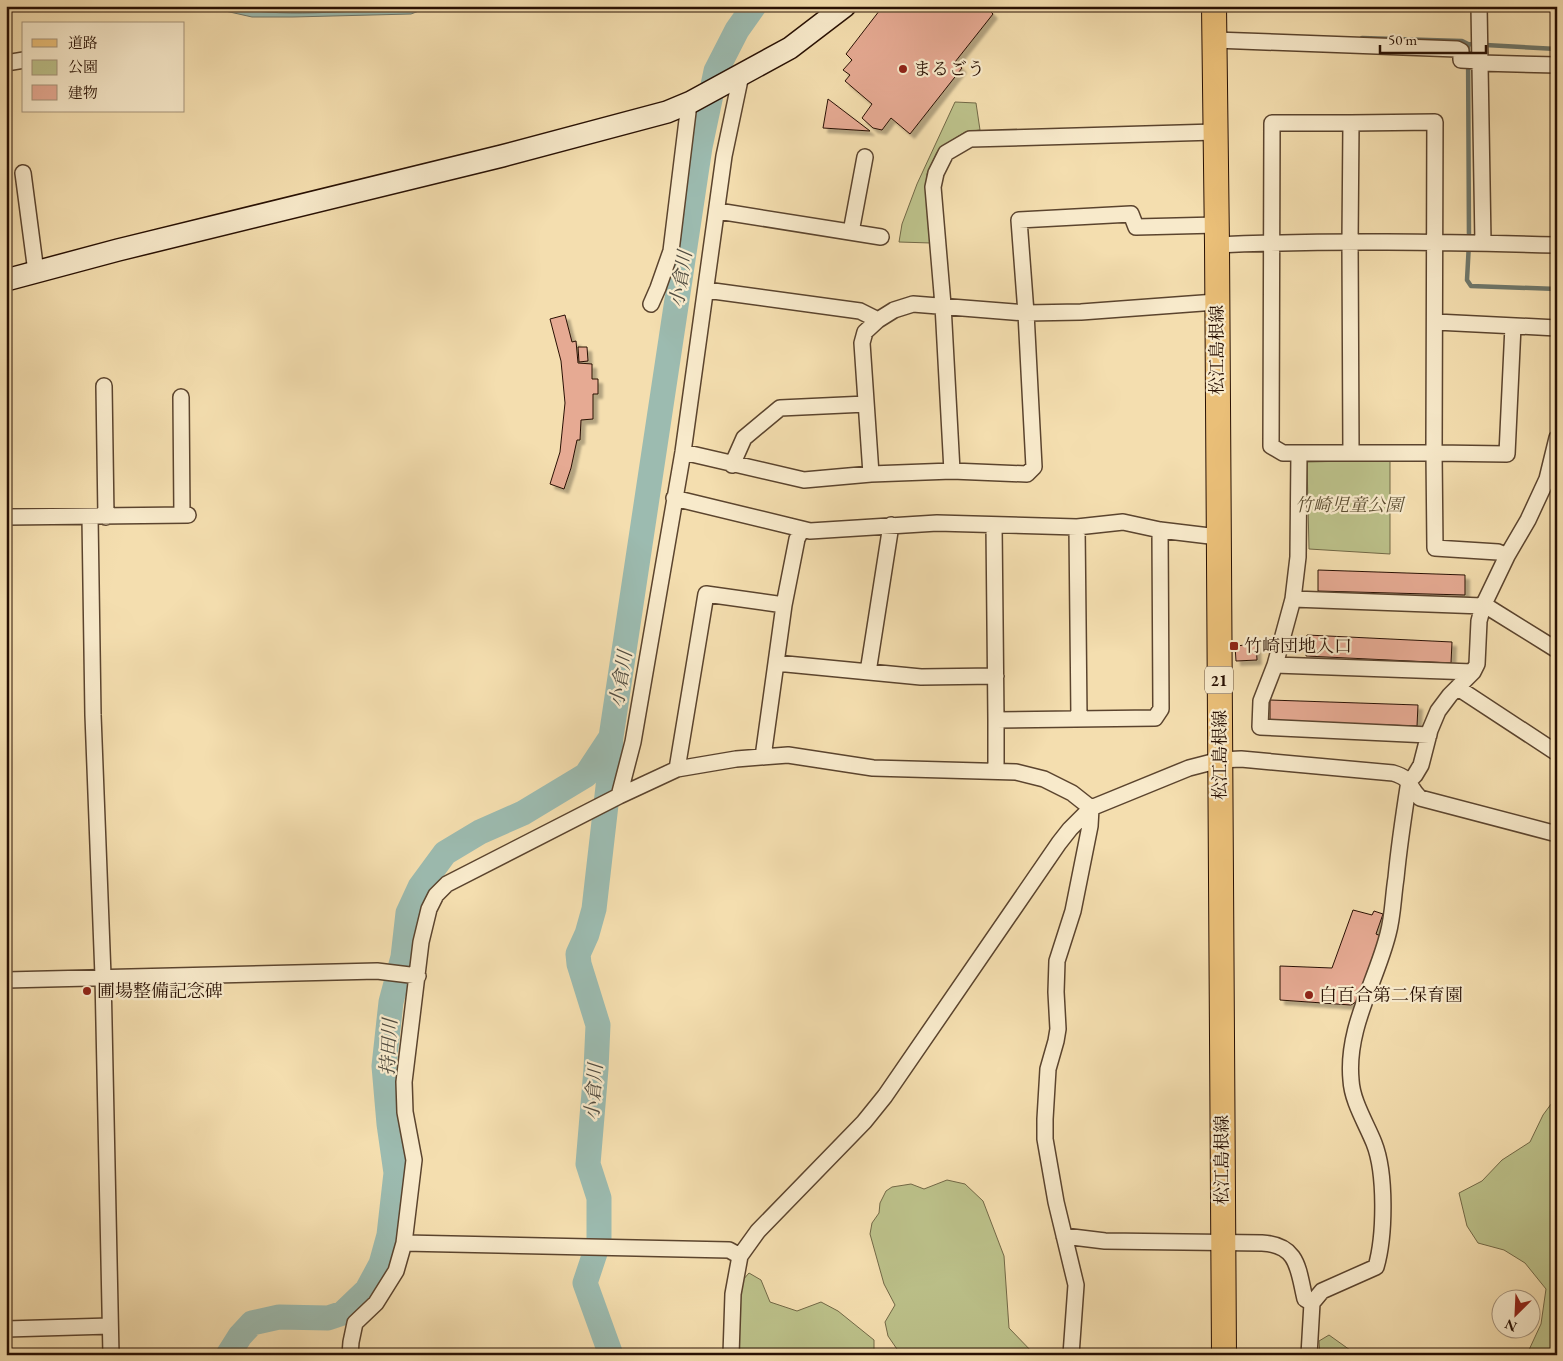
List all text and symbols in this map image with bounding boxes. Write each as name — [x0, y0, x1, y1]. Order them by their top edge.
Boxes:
legend — [22, 22, 185, 112]
scale bar — [1380, 22, 1487, 54]
text: 50 m — [1388, 30, 1417, 49]
text: 道路 — [68, 33, 98, 52]
text: 公園 — [68, 57, 98, 76]
place label: まるごう — [913, 57, 985, 80]
marker: まるごう — [897, 63, 909, 75]
text: 建物 — [68, 83, 98, 102]
water label: 小倉川 — [664, 247, 698, 309]
street label: 松江島根線 — [1205, 305, 1228, 395]
park label: 竹崎児童公園 — [1295, 493, 1406, 516]
place label: 竹崎団地入口 — [1244, 634, 1352, 657]
marker: 竹崎団地入口 — [1228, 640, 1240, 652]
water label: 小倉川 — [604, 647, 638, 709]
road number: 21 — [1205, 666, 1233, 694]
street label: 松江島根線 — [1208, 710, 1231, 800]
place label: 圃場整備記念碑 — [97, 979, 223, 1002]
place label: 白百合第二保育園 — [1319, 983, 1463, 1006]
marker: 圃場整備記念碑 — [81, 985, 93, 997]
marker: 白百合第二保育園 — [1303, 989, 1315, 1001]
water label: 持田川 — [375, 1016, 403, 1076]
water label: 小倉川 — [579, 1061, 608, 1121]
street label: 松江島根線 — [1210, 1115, 1233, 1205]
north arrow — [1490, 1288, 1540, 1338]
text: N — [1501, 1315, 1520, 1336]

